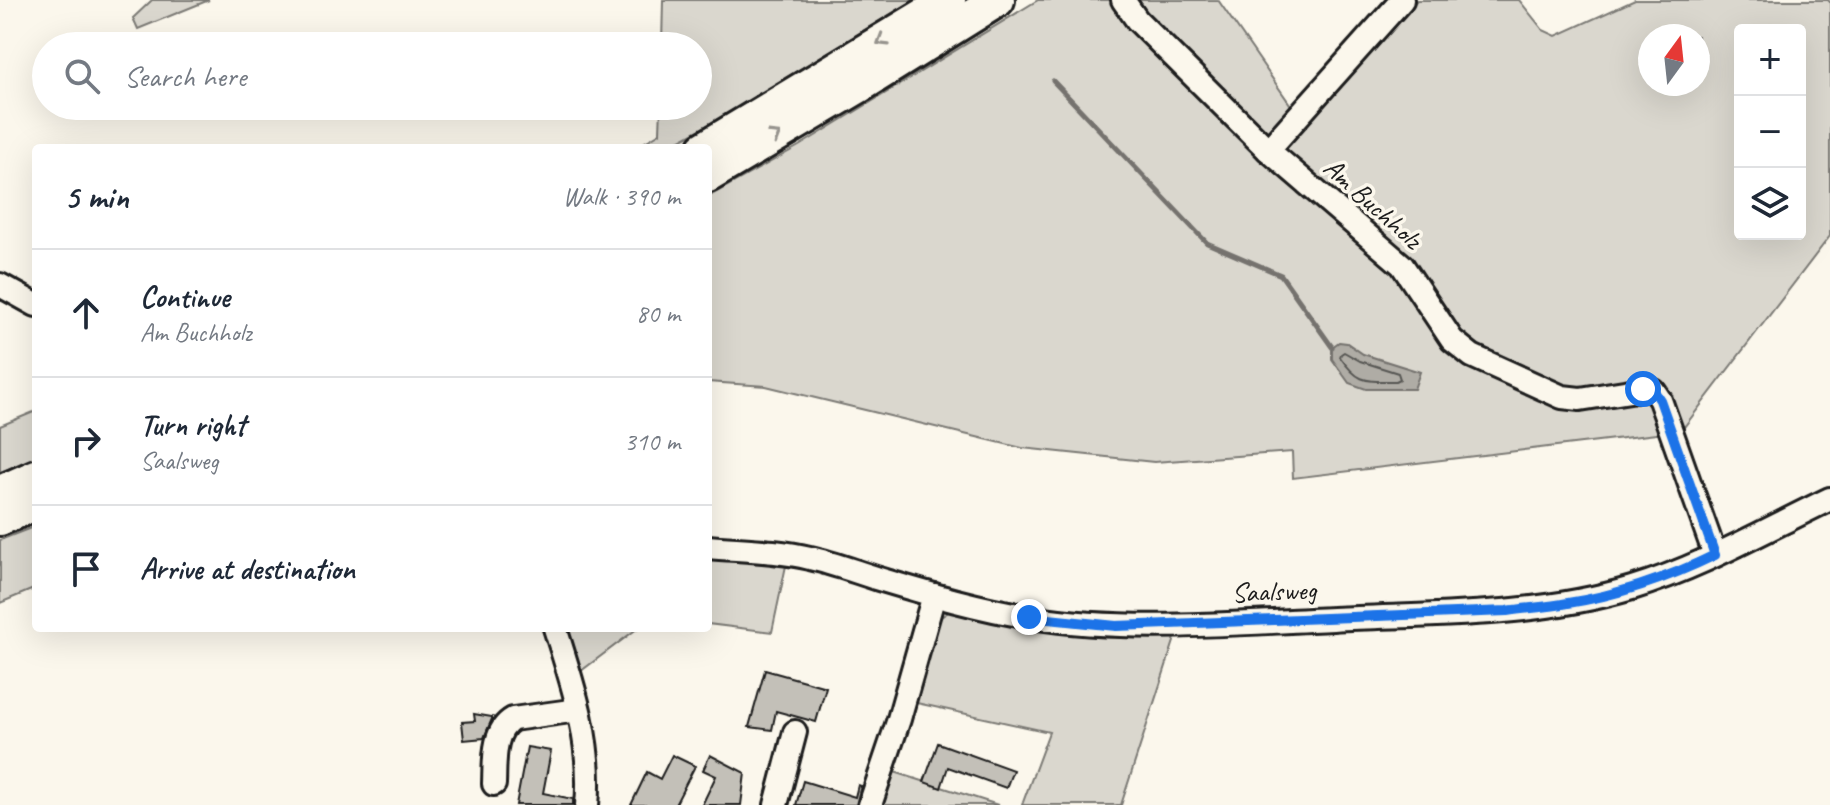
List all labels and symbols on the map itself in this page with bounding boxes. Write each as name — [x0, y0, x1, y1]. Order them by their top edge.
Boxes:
north arrow — [1638, 24, 1710, 96]
one-way arrow — [877, 31, 891, 46]
one-way arrow — [766, 130, 781, 146]
street label: Am Buchholz — [1317, 150, 1431, 258]
route start — [1625, 371, 1661, 407]
street label: Saalsweg — [1231, 572, 1318, 610]
route end — [1011, 599, 1047, 635]

